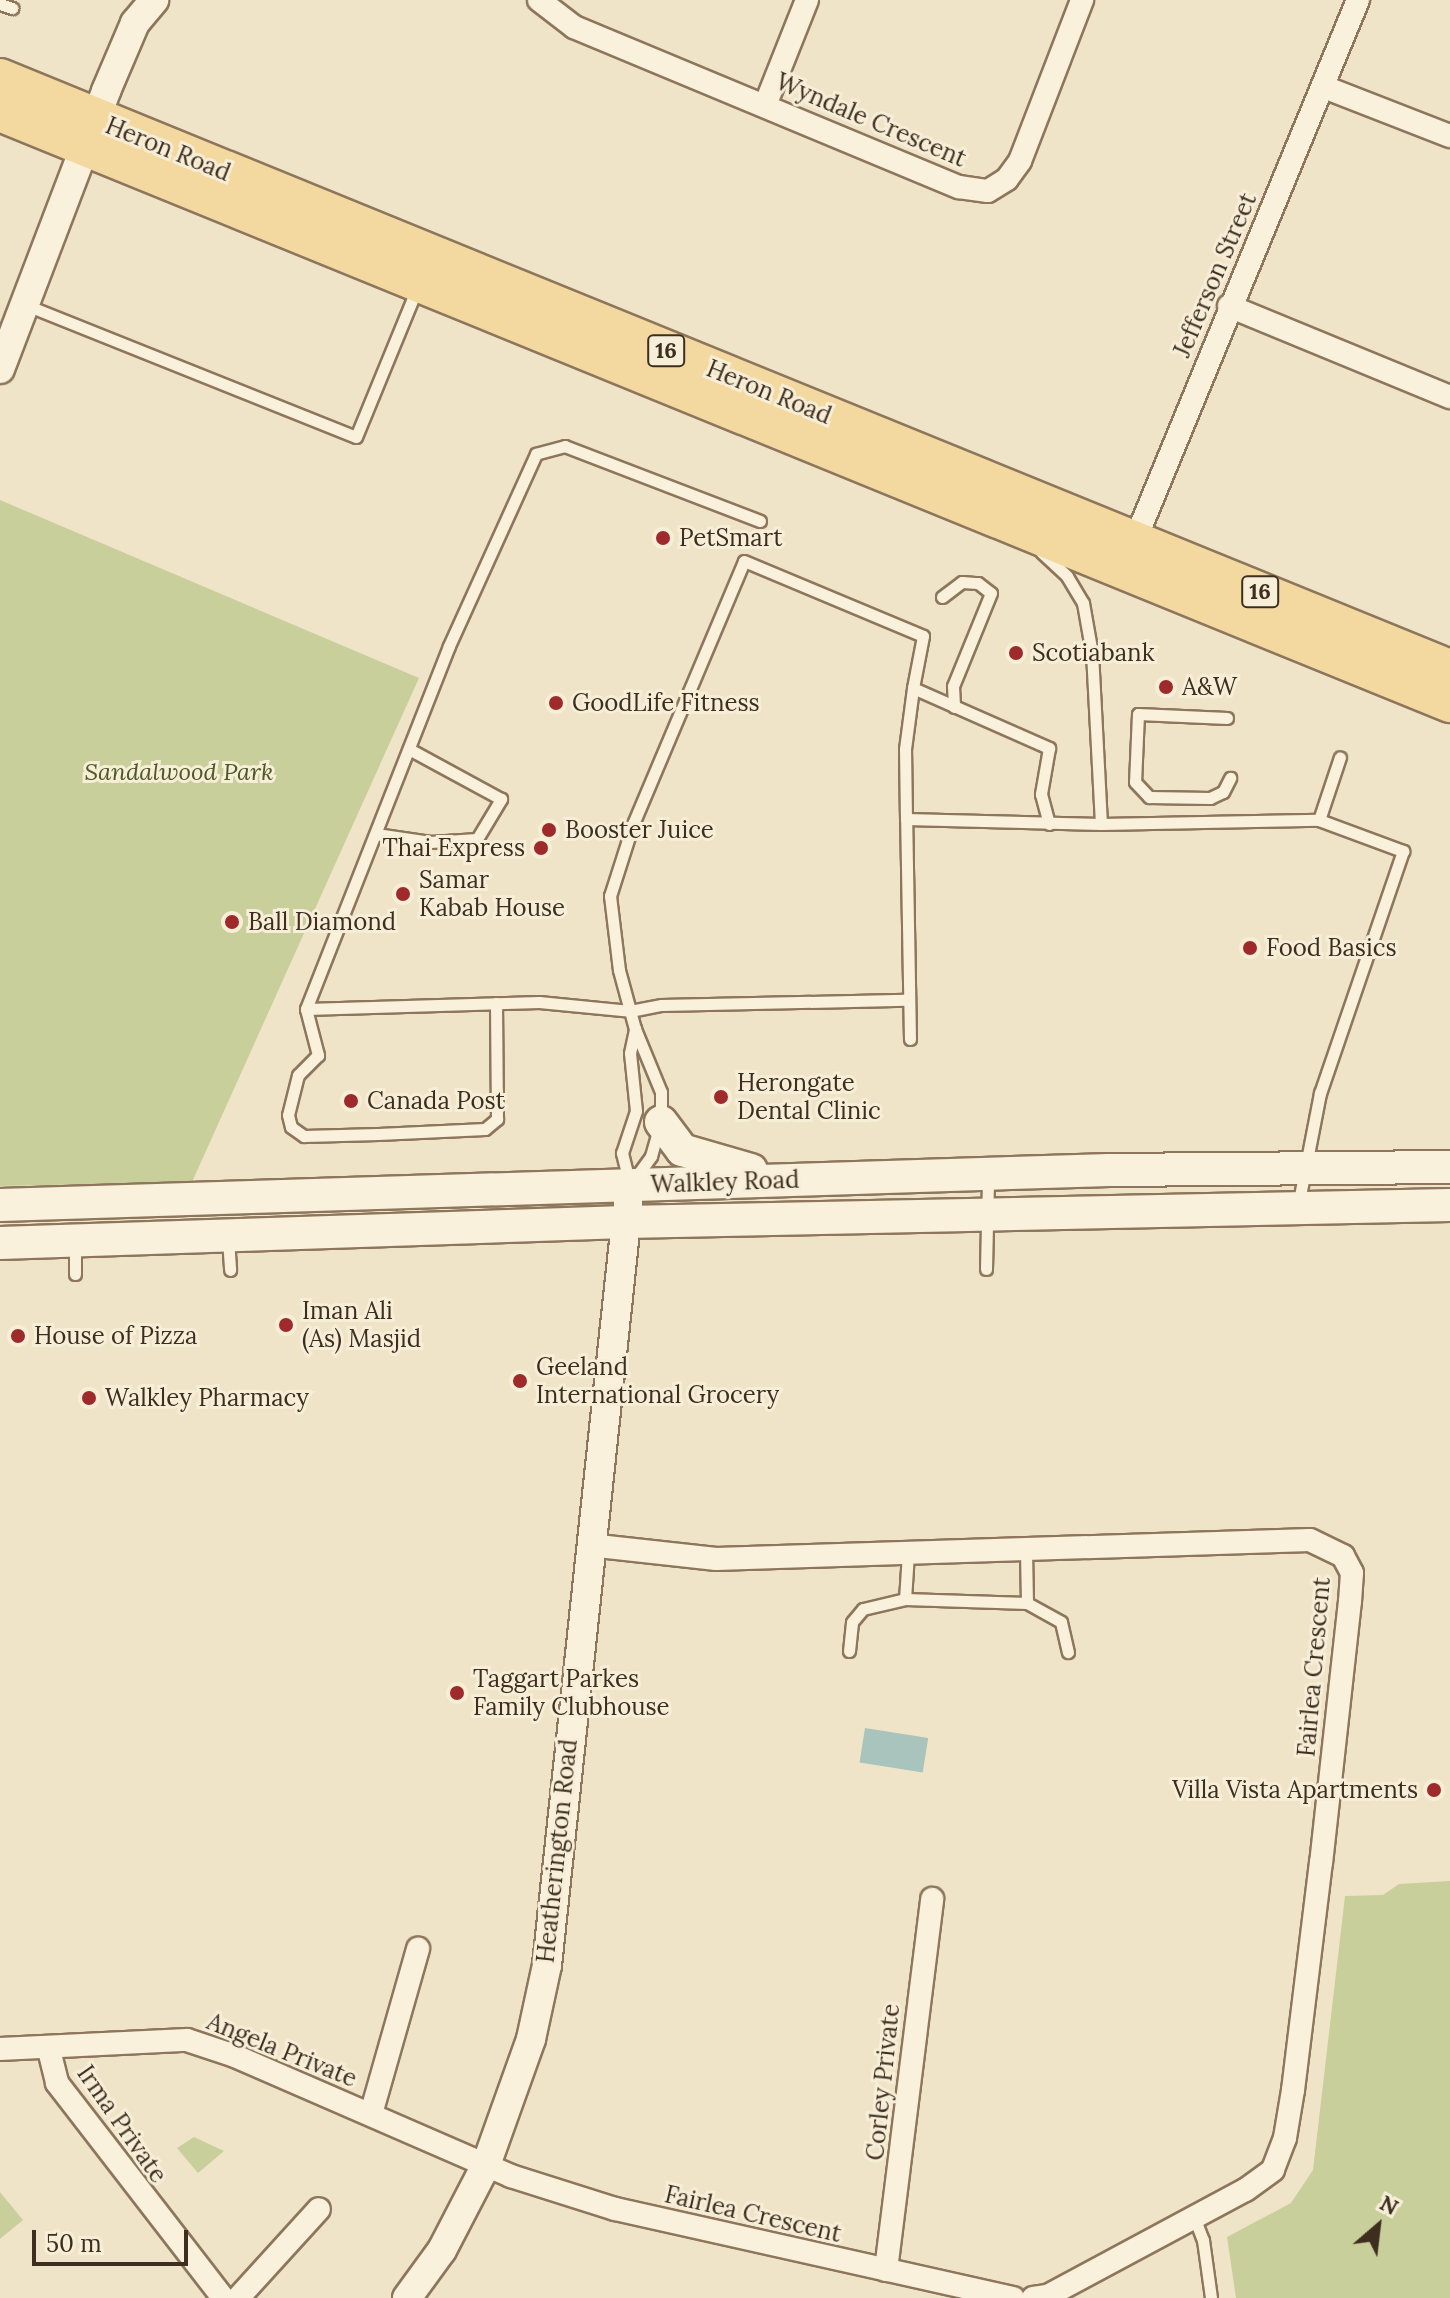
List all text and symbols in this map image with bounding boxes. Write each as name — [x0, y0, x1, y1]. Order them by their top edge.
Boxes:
street label: Wyndale Crescent — [772, 67, 970, 173]
street label: Heron Road — [101, 111, 235, 187]
street label: Jefferson Street — [1167, 189, 1263, 361]
road number: 16 — [646, 333, 686, 369]
street label: Heron Road — [702, 354, 836, 430]
place label: PetSmart — [679, 524, 783, 552]
marker: PetSmart — [654, 529, 672, 547]
road number: 16 — [1240, 574, 1280, 610]
place label: Scotiabank — [1032, 639, 1155, 667]
marker: Scotiabank — [1007, 644, 1025, 662]
place label: A&W — [1182, 673, 1237, 701]
marker: A&W — [1157, 678, 1175, 696]
place label: GoodLife Fitness — [572, 689, 760, 717]
marker: GoodLife Fitness — [547, 694, 565, 712]
park label: Sandalwood Park — [85, 758, 273, 786]
place label: Booster Juice — [565, 816, 714, 844]
marker: Booster Juice — [540, 821, 558, 839]
place label: Thai Express — [382, 834, 525, 862]
marker: Thai Express — [532, 839, 550, 857]
place label: Samar Kabab House — [419, 866, 565, 922]
marker: Samar Kabab House — [394, 885, 412, 903]
place label: Ball Diamond — [248, 908, 396, 936]
marker: Ball Diamond — [223, 913, 241, 931]
place label: Food Basics — [1266, 934, 1397, 962]
marker: Food Basics — [1241, 939, 1259, 957]
place label: Herongate Dental Clinic — [737, 1069, 881, 1125]
place label: Canada Post — [367, 1087, 505, 1115]
marker: Herongate Dental Clinic — [712, 1088, 730, 1106]
marker: Canada Post — [342, 1092, 360, 1110]
street label: Walkley Road — [650, 1165, 800, 1199]
place label: Iman Ali (As) Masjid — [302, 1297, 421, 1353]
marker: Iman Ali (As) Masjid — [277, 1316, 295, 1334]
place label: House of Pizza — [34, 1322, 197, 1350]
marker: House of Pizza — [9, 1327, 27, 1345]
place label: Geeland International Grocery — [536, 1353, 779, 1409]
marker: Geeland International Grocery — [511, 1372, 529, 1390]
place label: Walkley Pharmacy — [105, 1384, 309, 1412]
marker: Walkley Pharmacy — [80, 1389, 98, 1407]
street label: Fairlea Crescent — [1292, 1576, 1336, 1758]
place label: Taggart Parkes Family Clubhouse — [473, 1665, 670, 1721]
marker: Taggart Parkes Family Clubhouse — [448, 1684, 466, 1702]
street label: Heatherington Road — [531, 1738, 583, 1964]
place label: Villa Vista Apartments — [1172, 1776, 1418, 1804]
marker: Villa Vista Apartments — [1425, 1781, 1443, 1799]
street label: Corley Private — [860, 2002, 906, 2162]
street label: Angela Private — [203, 2007, 361, 2093]
street label: Irma Private — [71, 2060, 173, 2188]
street label: Fairlea Crescent — [662, 2180, 844, 2248]
north arrow — [1338, 2186, 1418, 2266]
text: N — [1375, 2188, 1403, 2221]
scale bar — [36, 2214, 192, 2264]
text: 50 m — [46, 2228, 102, 2259]

